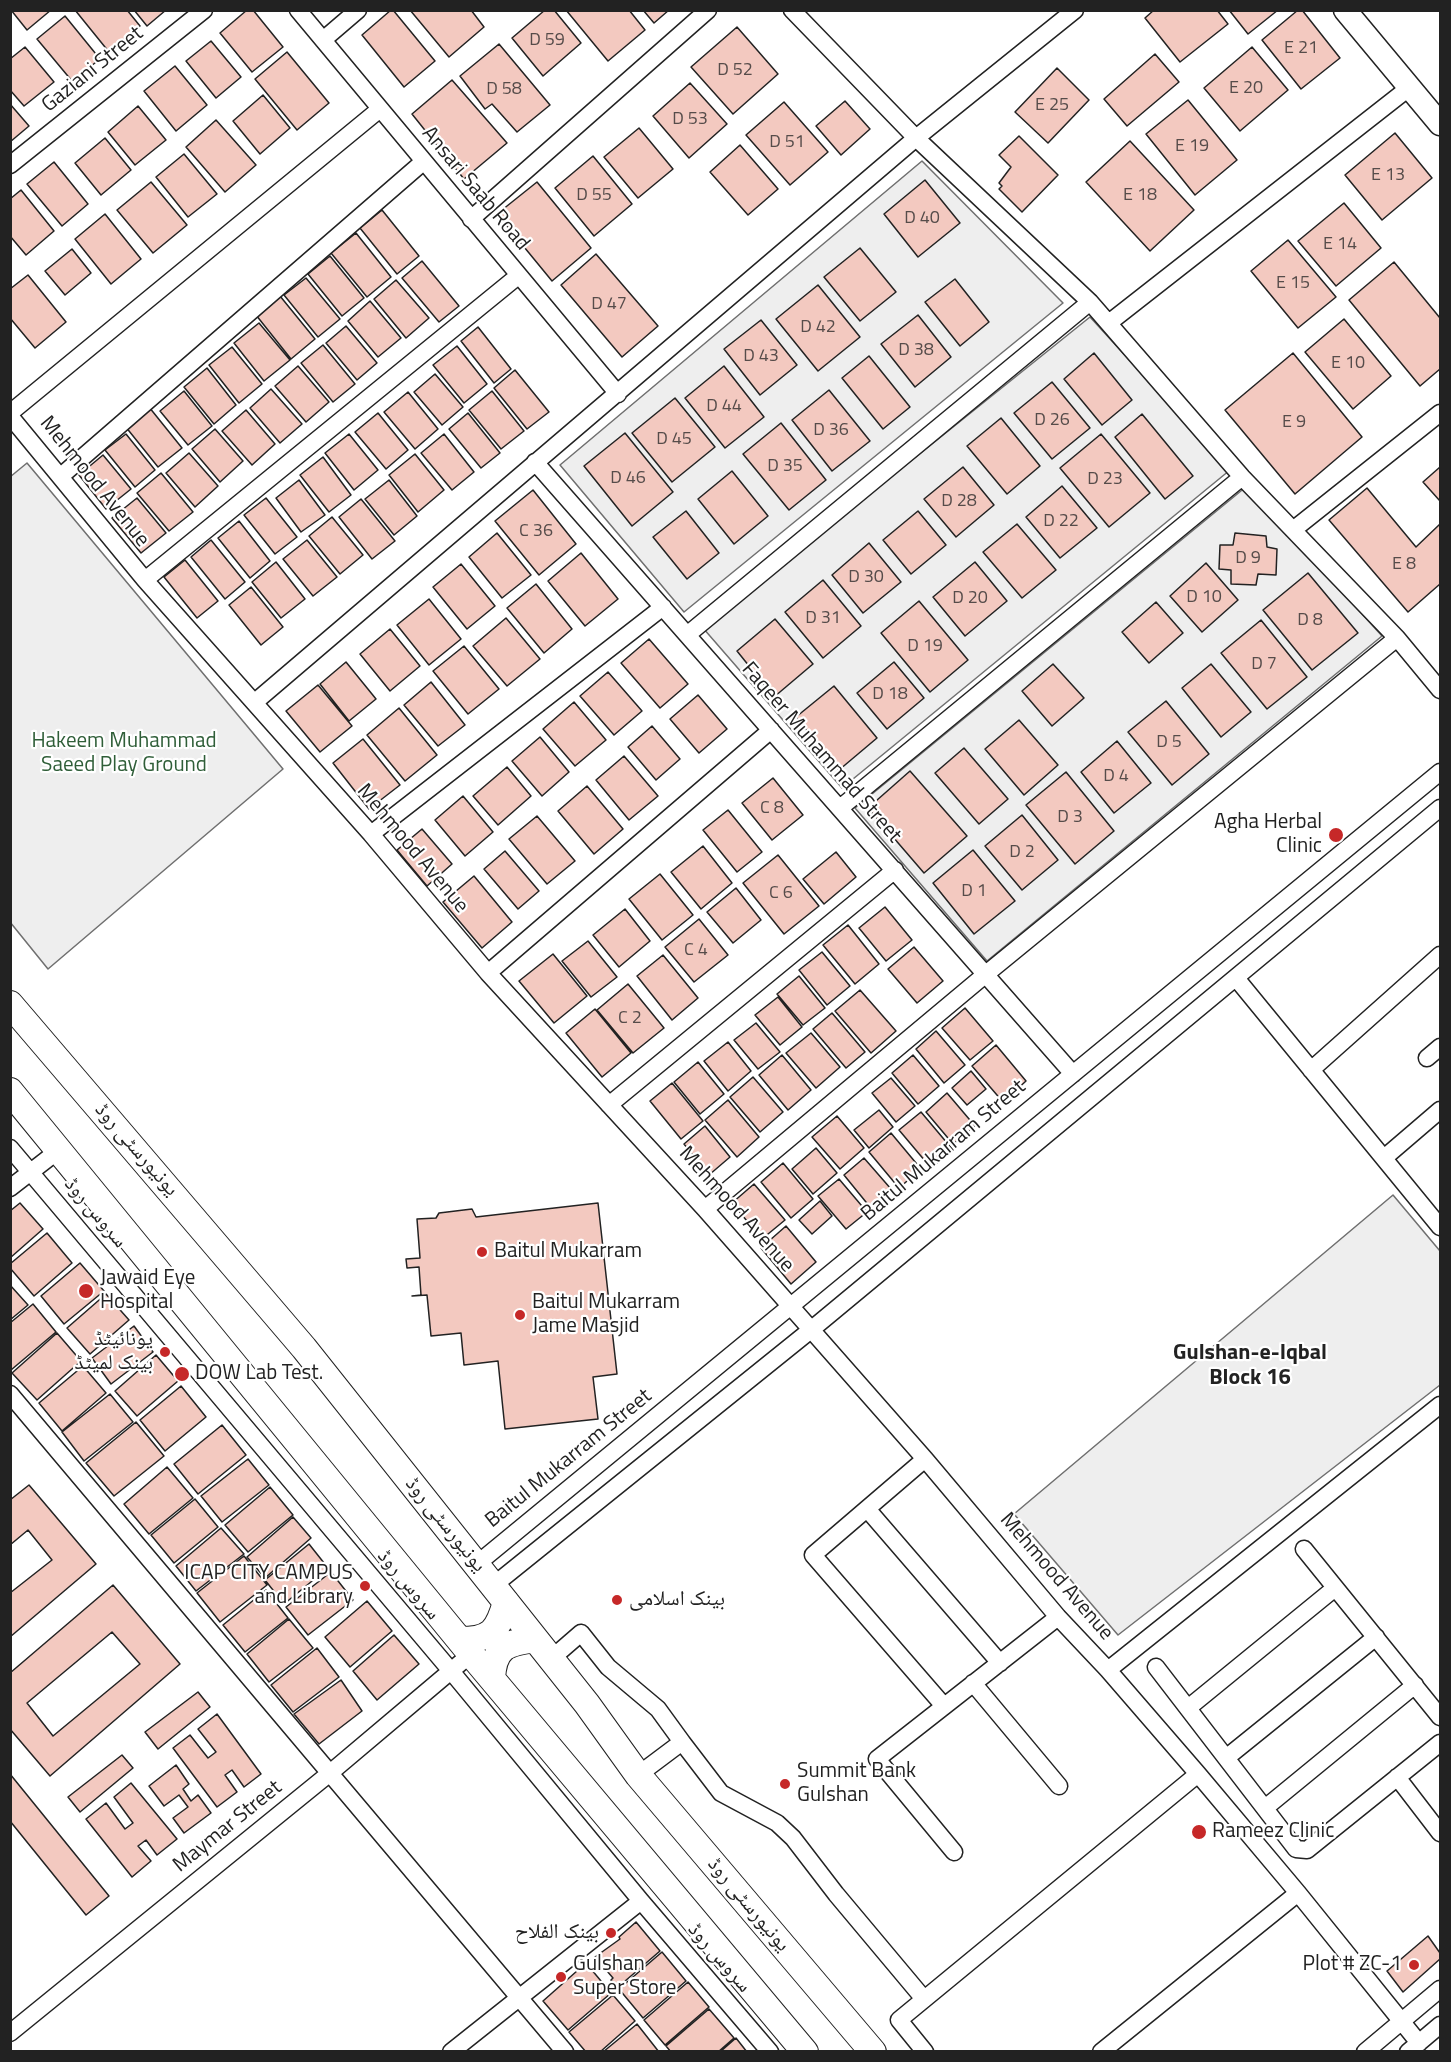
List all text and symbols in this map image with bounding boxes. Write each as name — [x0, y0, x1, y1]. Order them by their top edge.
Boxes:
street label: Gaziani Street — [37, 22, 149, 118]
house number: D 59 — [529, 30, 565, 52]
house number: E 21 — [1284, 38, 1318, 60]
house number: D 52 — [717, 60, 753, 82]
house number: E 20 — [1229, 78, 1263, 100]
house number: D 58 — [486, 79, 522, 101]
house number: E 25 — [1035, 95, 1069, 117]
house number: D 53 — [672, 109, 708, 131]
street label: Ansari Saab Road — [416, 122, 534, 256]
house number: D 51 — [769, 132, 805, 154]
house number: E 19 — [1175, 136, 1209, 158]
house number: E 13 — [1371, 165, 1405, 187]
house number: D 55 — [576, 185, 612, 207]
house number: E 18 — [1123, 185, 1157, 207]
house number: D 40 — [904, 208, 940, 230]
house number: E 14 — [1323, 234, 1357, 256]
house number: E 15 — [1276, 273, 1310, 295]
house number: D 47 — [591, 294, 627, 316]
house number: D 42 — [800, 317, 836, 339]
house number: D 38 — [898, 340, 934, 362]
house number: D 43 — [743, 346, 779, 368]
house number: E 10 — [1331, 353, 1365, 375]
house number: D 44 — [706, 396, 742, 418]
house number: D 26 — [1034, 410, 1070, 432]
street label: Mehmood Avenue — [34, 412, 154, 552]
house number: E 9 — [1282, 412, 1306, 434]
house number: D 36 — [813, 420, 849, 442]
house number: D 45 — [656, 429, 692, 451]
house number: D 35 — [767, 456, 803, 478]
house number: D 46 — [610, 468, 646, 490]
house number: D 23 — [1087, 469, 1123, 491]
house number: D 28 — [941, 491, 977, 513]
house number: D 22 — [1043, 511, 1079, 533]
house number: C 36 — [519, 521, 553, 543]
house number: D 9 — [1235, 548, 1261, 570]
house number: E 8 — [1392, 554, 1416, 576]
house number: D 30 — [848, 567, 884, 589]
house number: D 10 — [1186, 587, 1222, 609]
house number: D 20 — [952, 588, 988, 610]
house number: D 31 — [805, 608, 841, 630]
house number: D 8 — [1297, 610, 1323, 632]
house number: D 19 — [907, 636, 943, 658]
house number: D 7 — [1251, 654, 1277, 676]
street label: Faqeer Muhammad Street — [736, 658, 906, 848]
house number: D 18 — [872, 684, 908, 706]
park label: Hakeem Muhammad Saeed Play Ground — [31, 729, 217, 779]
house number: D 5 — [1156, 732, 1182, 754]
house number: D 4 — [1103, 766, 1129, 788]
street label: Mehmood Avenue — [351, 779, 473, 919]
house number: C 8 — [760, 798, 784, 820]
house number: D 3 — [1057, 807, 1083, 829]
place label: Agha Herbal Clinic — [1214, 810, 1322, 860]
marker: Agha Herbal Clinic — [1327, 826, 1345, 844]
house number: D 2 — [1009, 842, 1035, 864]
house number: D 1 — [961, 881, 987, 903]
house number: C 6 — [769, 883, 793, 905]
house number: C 4 — [684, 940, 708, 962]
house number: C 2 — [618, 1008, 642, 1030]
street label: Baitul Mukarram Street — [857, 1075, 1031, 1227]
street label: یونیورسٹی روڈ — [89, 1098, 183, 1202]
street label: Mehmood Avenue — [673, 1142, 799, 1278]
street label: سروس روڈ — [58, 1172, 132, 1254]
place label: Baitul Mukarram — [494, 1239, 642, 1265]
marker: Baitul Mukarram — [475, 1245, 489, 1259]
place label: Jawaid Eye Hospital — [100, 1266, 195, 1316]
marker: Jawaid Eye Hospital — [77, 1282, 95, 1300]
place label: Baitul Mukarram Jame Masjid — [532, 1290, 680, 1340]
marker: Baitul Mukarram Jame Masjid — [513, 1308, 527, 1322]
place label: یونائیٹڈ بینک لمیٹڈ — [74, 1327, 153, 1377]
district label: Gulshan-e-Iqbal Block 16 — [1173, 1341, 1327, 1392]
marker: یونائیٹڈ بینک لمیٹڈ — [158, 1345, 172, 1359]
place label: DOW Lab Test. — [195, 1361, 323, 1387]
marker: DOW Lab Test. — [173, 1365, 191, 1383]
street label: Baitul Mukarram Street — [481, 1384, 657, 1534]
street label: یونیورسٹی روڈ — [399, 1472, 491, 1578]
street label: Mehmood Avenue — [994, 1508, 1118, 1646]
street label: سروس روڈ — [371, 1544, 445, 1626]
place label: ICAP CITY CAMPUS and Library — [184, 1561, 353, 1611]
marker: ICAP CITY CAMPUS and Library — [358, 1579, 372, 1593]
place label: بینک اسلامی — [629, 1587, 725, 1613]
marker: بینک اسلامی — [610, 1593, 624, 1607]
place label: Summit Bank Gulshan — [797, 1759, 916, 1809]
street label: Maymar Street — [169, 1776, 287, 1878]
marker: Summit Bank Gulshan — [778, 1777, 792, 1791]
place label: Rameez Clinic — [1212, 1819, 1334, 1845]
marker: Rameez Clinic — [1190, 1823, 1208, 1841]
street label: یونیورسٹی روڈ — [701, 1853, 795, 1957]
street label: سروس روڈ — [682, 1918, 756, 1998]
place label: بینک الفلاح — [515, 1920, 599, 1946]
marker: بینک الفلاح — [604, 1926, 618, 1940]
place label: Gulshan Super Store — [573, 1952, 676, 2002]
place label: Plot # ZC-1 — [1302, 1952, 1402, 1978]
marker: Plot # ZC-1 — [1407, 1958, 1421, 1972]
marker: Gulshan Super Store — [554, 1970, 568, 1984]

